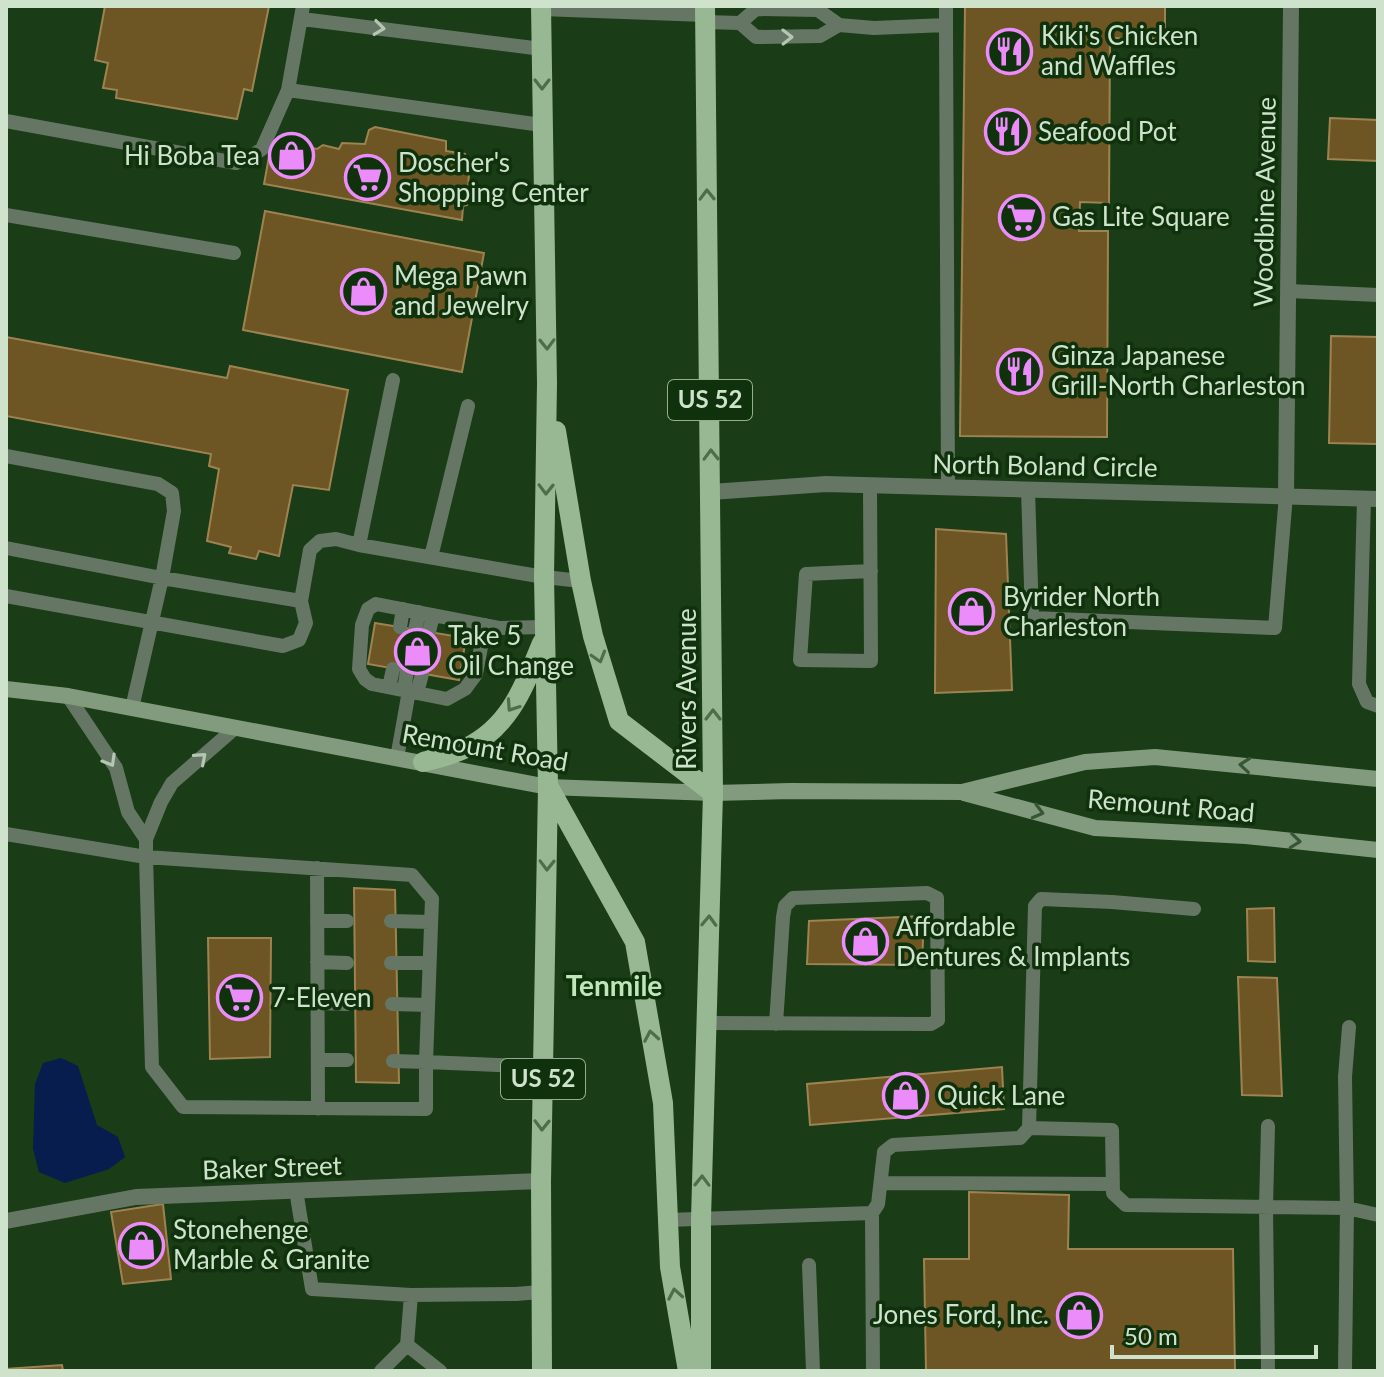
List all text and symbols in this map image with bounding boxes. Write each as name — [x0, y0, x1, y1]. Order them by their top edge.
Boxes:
place label: Kiki's Chicken and Waffles — [1041, 19, 1198, 81]
one-way arrow — [373, 20, 386, 37]
restaurant icon: Kiki's Chicken and Waffles — [986, 27, 1034, 75]
one-way arrow — [781, 28, 794, 46]
one-way arrow — [533, 78, 551, 91]
street label: Woodbine Avenue — [1246, 97, 1282, 307]
restaurant icon: Seafood Pot — [983, 108, 1031, 156]
place label: Seafood Pot — [1038, 115, 1177, 147]
shop icon: Hi Boba Tea — [267, 132, 315, 180]
place label: Hi Boba Tea — [124, 139, 260, 171]
place label: Doscher's Shopping Center — [398, 146, 589, 208]
supermarket icon: Doscher's Shopping Center — [343, 154, 391, 202]
one-way arrow — [699, 188, 716, 201]
supermarket icon: Gas Lite Square — [997, 193, 1045, 241]
place label: Gas Lite Square — [1052, 200, 1230, 232]
place label: Mega Pawn and Jewelry — [394, 259, 530, 321]
shop icon: Mega Pawn and Jewelry — [339, 267, 387, 315]
one-way arrow — [538, 338, 555, 351]
place label: Ginza Japanese Grill-North Charleston — [1051, 339, 1305, 401]
restaurant icon: Ginza Japanese Grill-North Charleston — [996, 347, 1044, 395]
road number: US 52 — [668, 380, 752, 420]
street label: North Boland Circle — [932, 447, 1158, 483]
one-way arrow — [702, 448, 719, 461]
one-way arrow — [537, 483, 554, 496]
place label: Byrider North Charleston — [1003, 580, 1160, 642]
shop icon: Byrider North Charleston — [948, 588, 996, 636]
street label: Rivers Avenue — [670, 608, 702, 770]
place label: Take 5 Oil Change — [448, 619, 574, 681]
shop icon: Take 5 Oil Change — [393, 627, 441, 675]
one-way arrow — [590, 649, 606, 663]
one-way arrow — [507, 697, 522, 711]
one-way arrow — [704, 708, 722, 721]
street label: Remount Road — [400, 717, 571, 777]
one-way arrow — [100, 752, 116, 767]
one-way arrow — [192, 753, 206, 768]
one-way arrow — [1238, 757, 1251, 774]
street label: Remount Road — [1086, 782, 1256, 828]
one-way arrow — [1030, 803, 1044, 820]
one-way arrow — [1289, 833, 1302, 850]
one-way arrow — [538, 859, 556, 872]
place label: Affordable Dentures & Implants — [896, 910, 1130, 972]
one-way arrow — [701, 914, 718, 927]
shop icon: Affordable Dentures & Implants — [841, 918, 889, 966]
district label: Tenmile — [566, 968, 662, 1002]
supermarket icon: 7-Eleven — [216, 974, 264, 1022]
place label: 7-Eleven — [271, 981, 372, 1013]
one-way arrow — [643, 1029, 660, 1043]
road number: US 52 — [501, 1059, 585, 1099]
shop icon: Quick Lane — [882, 1072, 930, 1120]
place label: Quick Lane — [937, 1079, 1065, 1111]
one-way arrow — [534, 1119, 551, 1132]
street label: Baker Street — [202, 1149, 343, 1185]
one-way arrow — [694, 1174, 711, 1187]
place label: Stonehenge Marble & Granite — [173, 1213, 370, 1275]
shop icon: Stonehenge Marble & Granite — [118, 1221, 166, 1269]
one-way arrow — [667, 1287, 684, 1301]
shop icon: Jones Ford, Inc. — [1056, 1291, 1104, 1339]
place label: Jones Ford, Inc. — [873, 1298, 1049, 1330]
scale bar — [1112, 1309, 1316, 1359]
text: 50 m — [1124, 1321, 1178, 1350]

